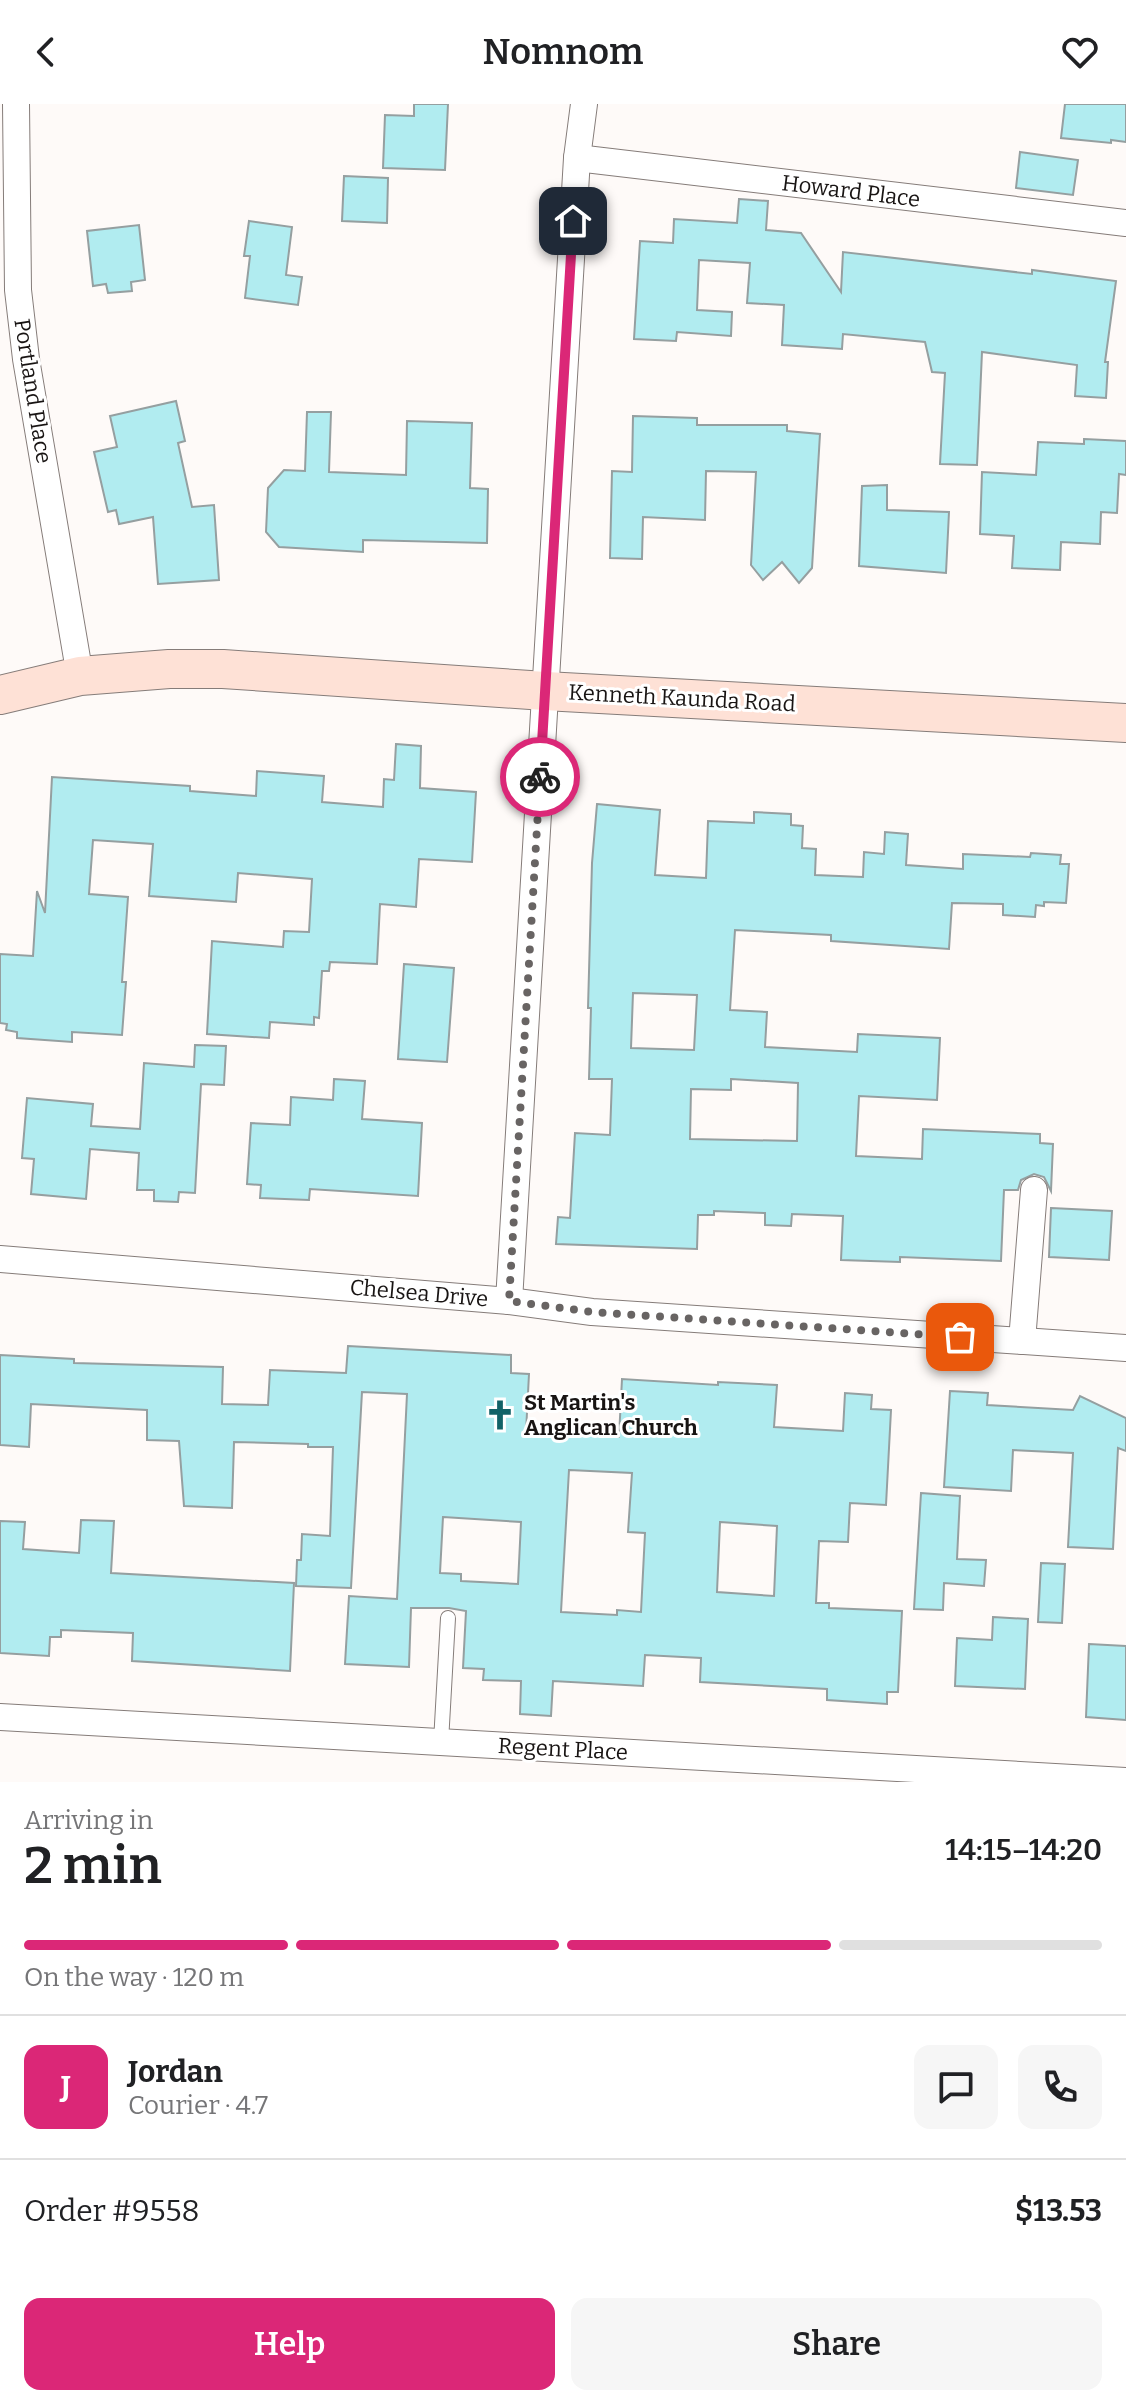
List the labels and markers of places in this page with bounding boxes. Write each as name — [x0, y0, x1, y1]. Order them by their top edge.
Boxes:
pin — [539, 187, 607, 255]
pin — [926, 1303, 994, 1371]
place label: St Martin's Anglican Church — [524, 1389, 698, 1441]
church icon: St Martin's Anglican Church — [483, 1398, 517, 1432]

